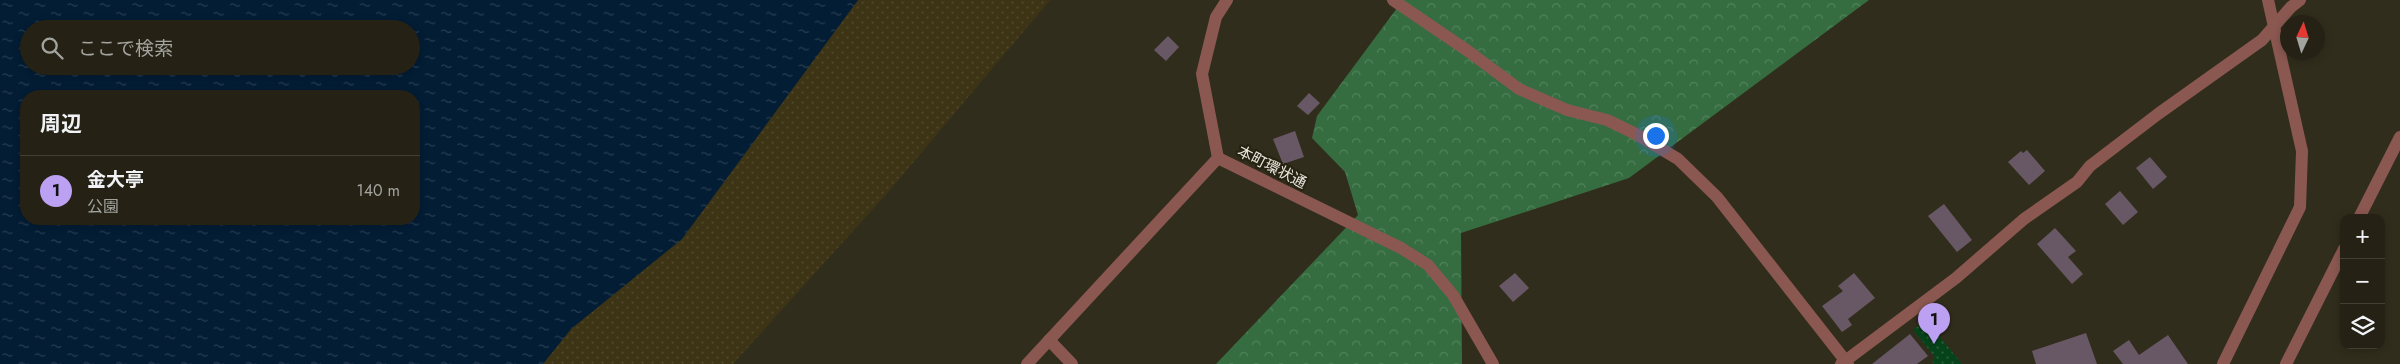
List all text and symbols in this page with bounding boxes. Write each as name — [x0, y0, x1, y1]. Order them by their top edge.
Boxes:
north arrow — [2280, 15, 2325, 60]
search box — [20, 20, 420, 75]
icon: search — [38, 34, 66, 62]
text: ここで検索 — [78, 35, 173, 62]
text: 周辺 — [40, 109, 82, 139]
your location — [1643, 123, 1669, 149]
street label: 本町環状通 — [1234, 140, 1310, 194]
text: 金大亭 — [87, 166, 144, 193]
text: 1 — [52, 179, 60, 202]
text: 140 m — [357, 179, 400, 202]
text: 公園 — [87, 195, 119, 218]
map controls — [2340, 214, 2385, 349]
button: + — [2340, 214, 2385, 259]
button: − — [2340, 259, 2385, 304]
pin: 1 — [1918, 303, 1950, 344]
button: layers — [2340, 304, 2385, 349]

